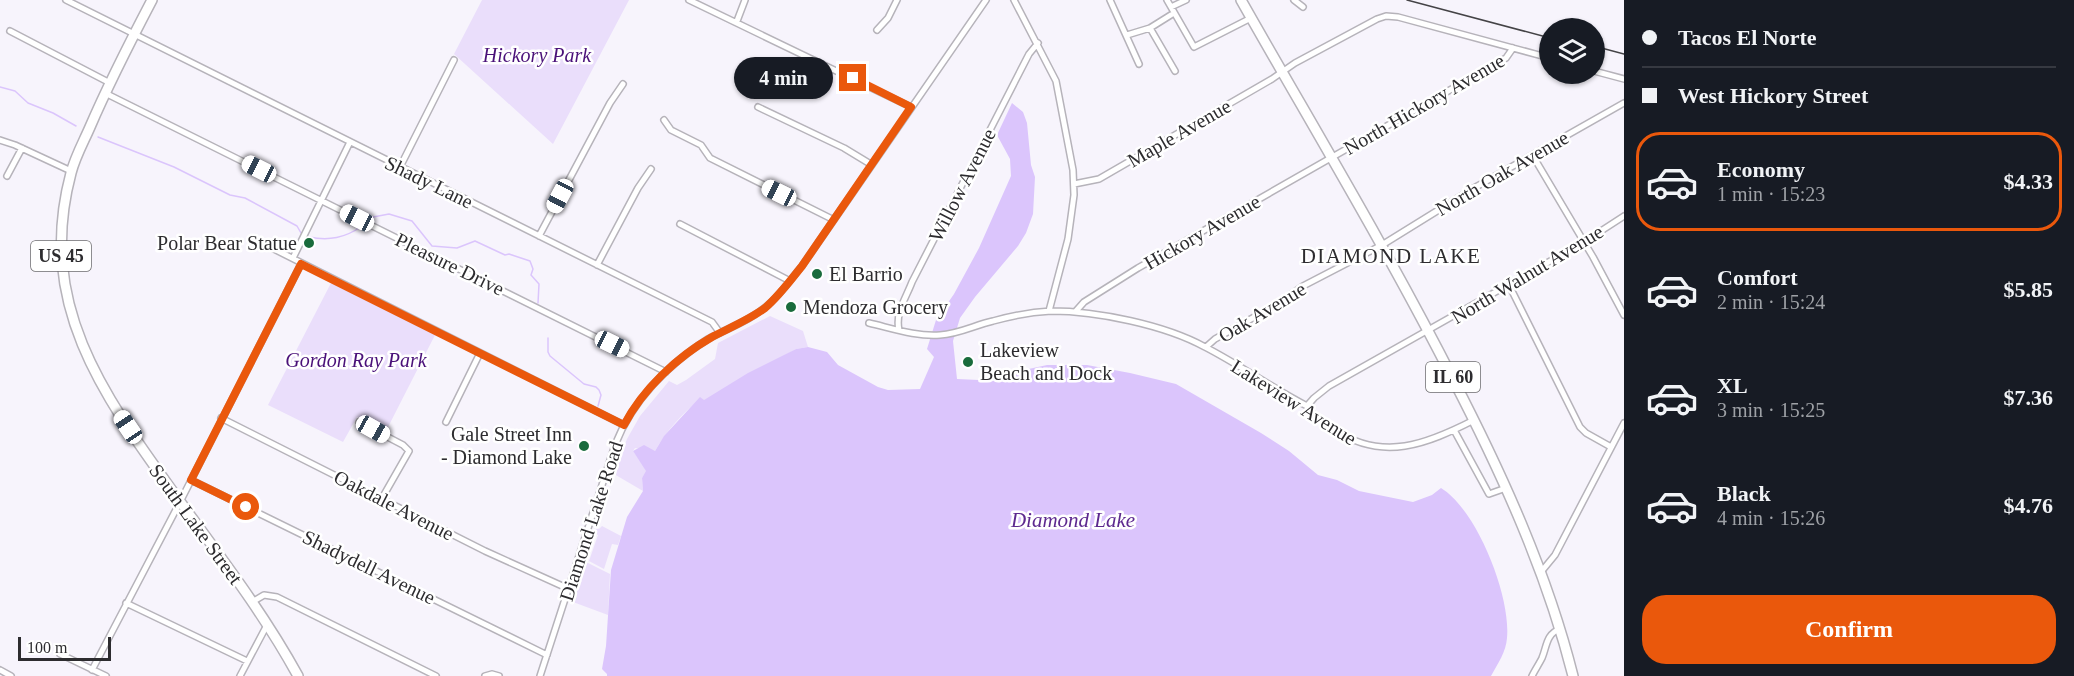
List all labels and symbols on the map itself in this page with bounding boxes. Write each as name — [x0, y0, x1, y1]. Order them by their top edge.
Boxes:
park label: Hickory Park — [482, 44, 592, 67]
street label: North Hickory Avenue — [1340, 49, 1509, 160]
callout: 4 min — [733, 57, 832, 99]
route end — [839, 64, 866, 91]
street label: Maple Avenue — [1123, 94, 1235, 172]
street label: Willow Avenue — [924, 125, 1000, 245]
street label: North Oak Avenue — [1432, 126, 1572, 220]
street label: Shady Lane — [381, 151, 477, 214]
car — [239, 153, 279, 185]
car — [544, 176, 576, 216]
car — [759, 177, 799, 209]
street label: Hickory Avenue — [1140, 190, 1264, 275]
car — [337, 202, 377, 234]
street label: North Walnut Avenue — [1447, 220, 1607, 328]
street label: Pleasure Drive — [392, 228, 508, 300]
place label: Polar Bear Statue — [157, 232, 297, 254]
marker: Polar Bear Statue — [302, 236, 316, 250]
road number: US 45 — [31, 241, 91, 271]
district label: DIAMOND LAKE — [1301, 244, 1481, 268]
place label: El Barrio — [829, 263, 903, 285]
marker: El Barrio — [810, 267, 824, 281]
street label: Oak Avenue — [1214, 277, 1310, 347]
place label: Mendoza Grocery — [803, 296, 948, 319]
marker: Mendoza Grocery — [784, 300, 798, 314]
car — [592, 328, 632, 360]
place label: Lakeview Beach and Dock — [980, 339, 1112, 384]
park label: Gordon Ray Park — [285, 349, 428, 372]
marker: Lakeview Beach and Dock — [961, 355, 975, 369]
street label: Lakeview Avenue — [1227, 355, 1361, 449]
road number: IL 60 — [1426, 362, 1480, 392]
car — [110, 407, 146, 447]
car — [353, 412, 393, 446]
place label: Gale Street Inn - Diamond Lake — [441, 423, 572, 468]
street label: Diamond Lake Road — [555, 438, 627, 604]
marker: Gale Street Inn - Diamond Lake — [577, 439, 591, 453]
street label: South Lake Street — [145, 460, 247, 589]
street label: Oakdale Avenue — [331, 465, 458, 545]
route start — [232, 493, 259, 520]
water label: Diamond Lake — [1010, 508, 1135, 532]
street label: Shadydell Avenue — [299, 525, 439, 610]
scale bar — [18, 634, 111, 662]

